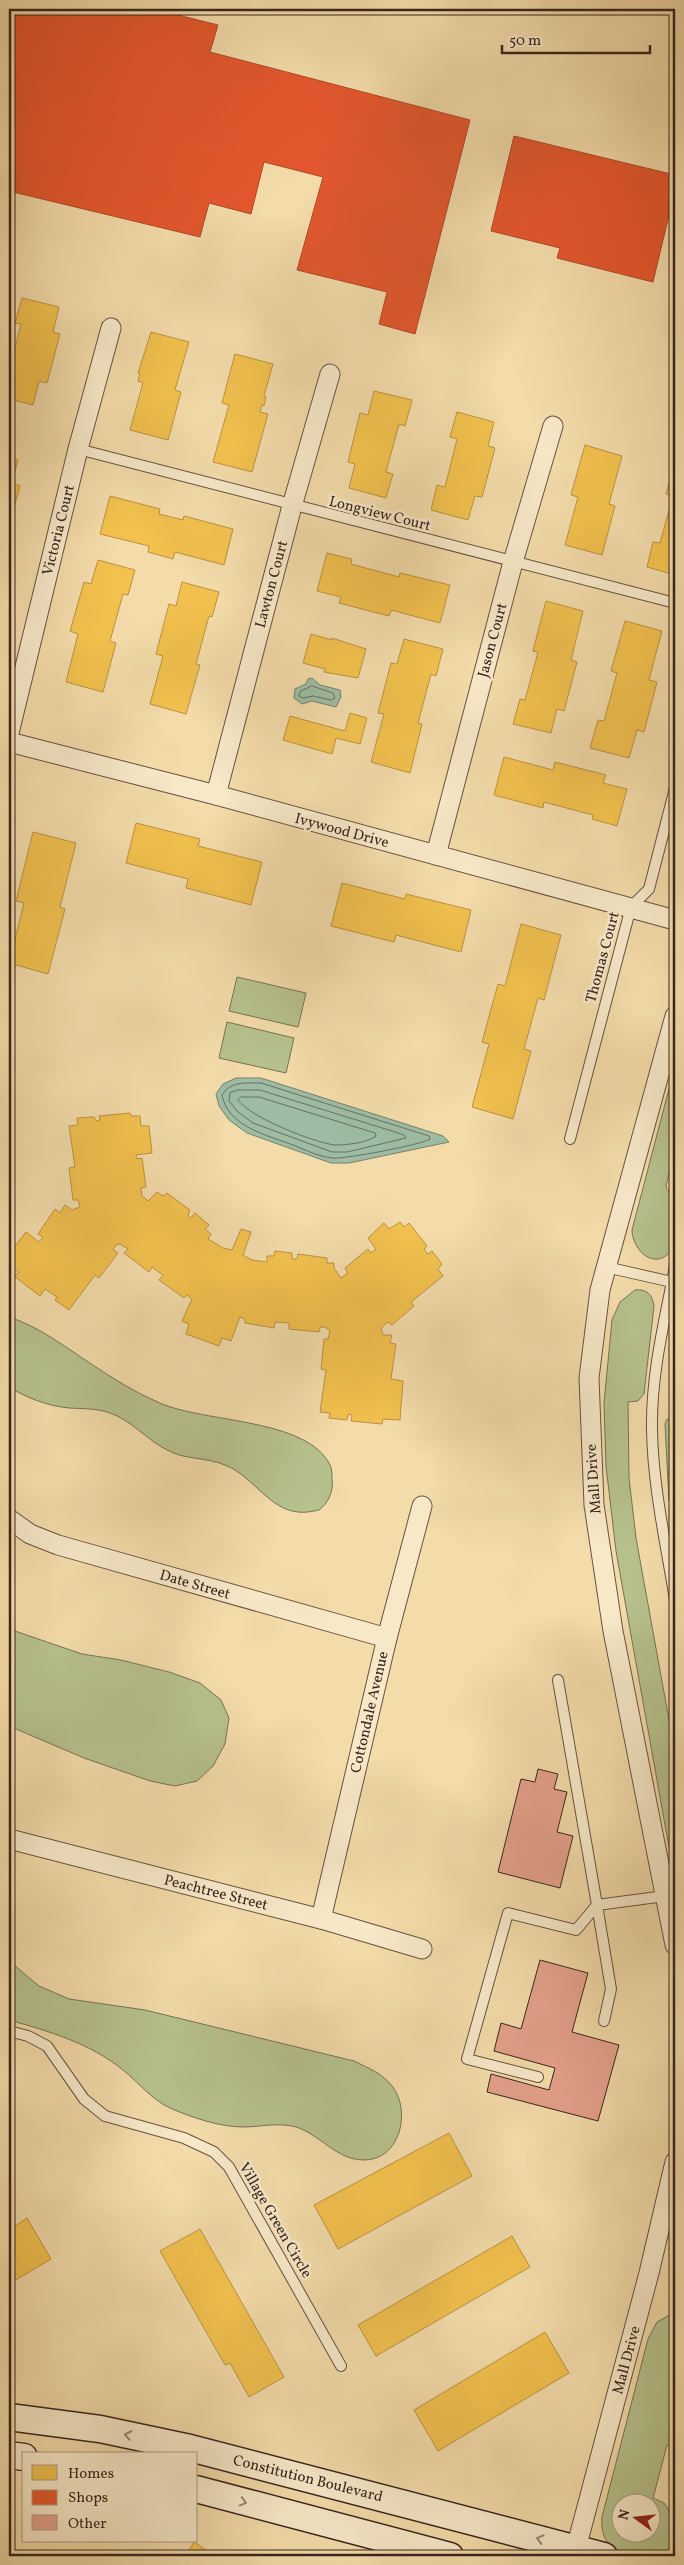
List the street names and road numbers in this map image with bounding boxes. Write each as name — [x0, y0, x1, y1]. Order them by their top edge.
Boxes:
street label: Victoria Court — [38, 483, 81, 578]
street label: Longview Court — [326, 492, 433, 537]
street label: Lawton Court — [251, 538, 294, 631]
street label: Jason Court — [473, 601, 513, 680]
street label: Ivywood Drive — [292, 809, 391, 854]
street label: Thomas Court — [581, 910, 626, 1005]
street label: Mall Drive — [582, 1443, 607, 1515]
street label: Date Street — [157, 1565, 232, 1606]
street label: Cottondale Avenue — [346, 1649, 395, 1775]
street label: Peachtree Street — [161, 1870, 270, 1917]
street label: Village Green Circle — [233, 2159, 316, 2282]
street label: Mall Drive — [608, 2324, 647, 2397]
street label: Constitution Boulevard — [231, 2451, 385, 2508]

